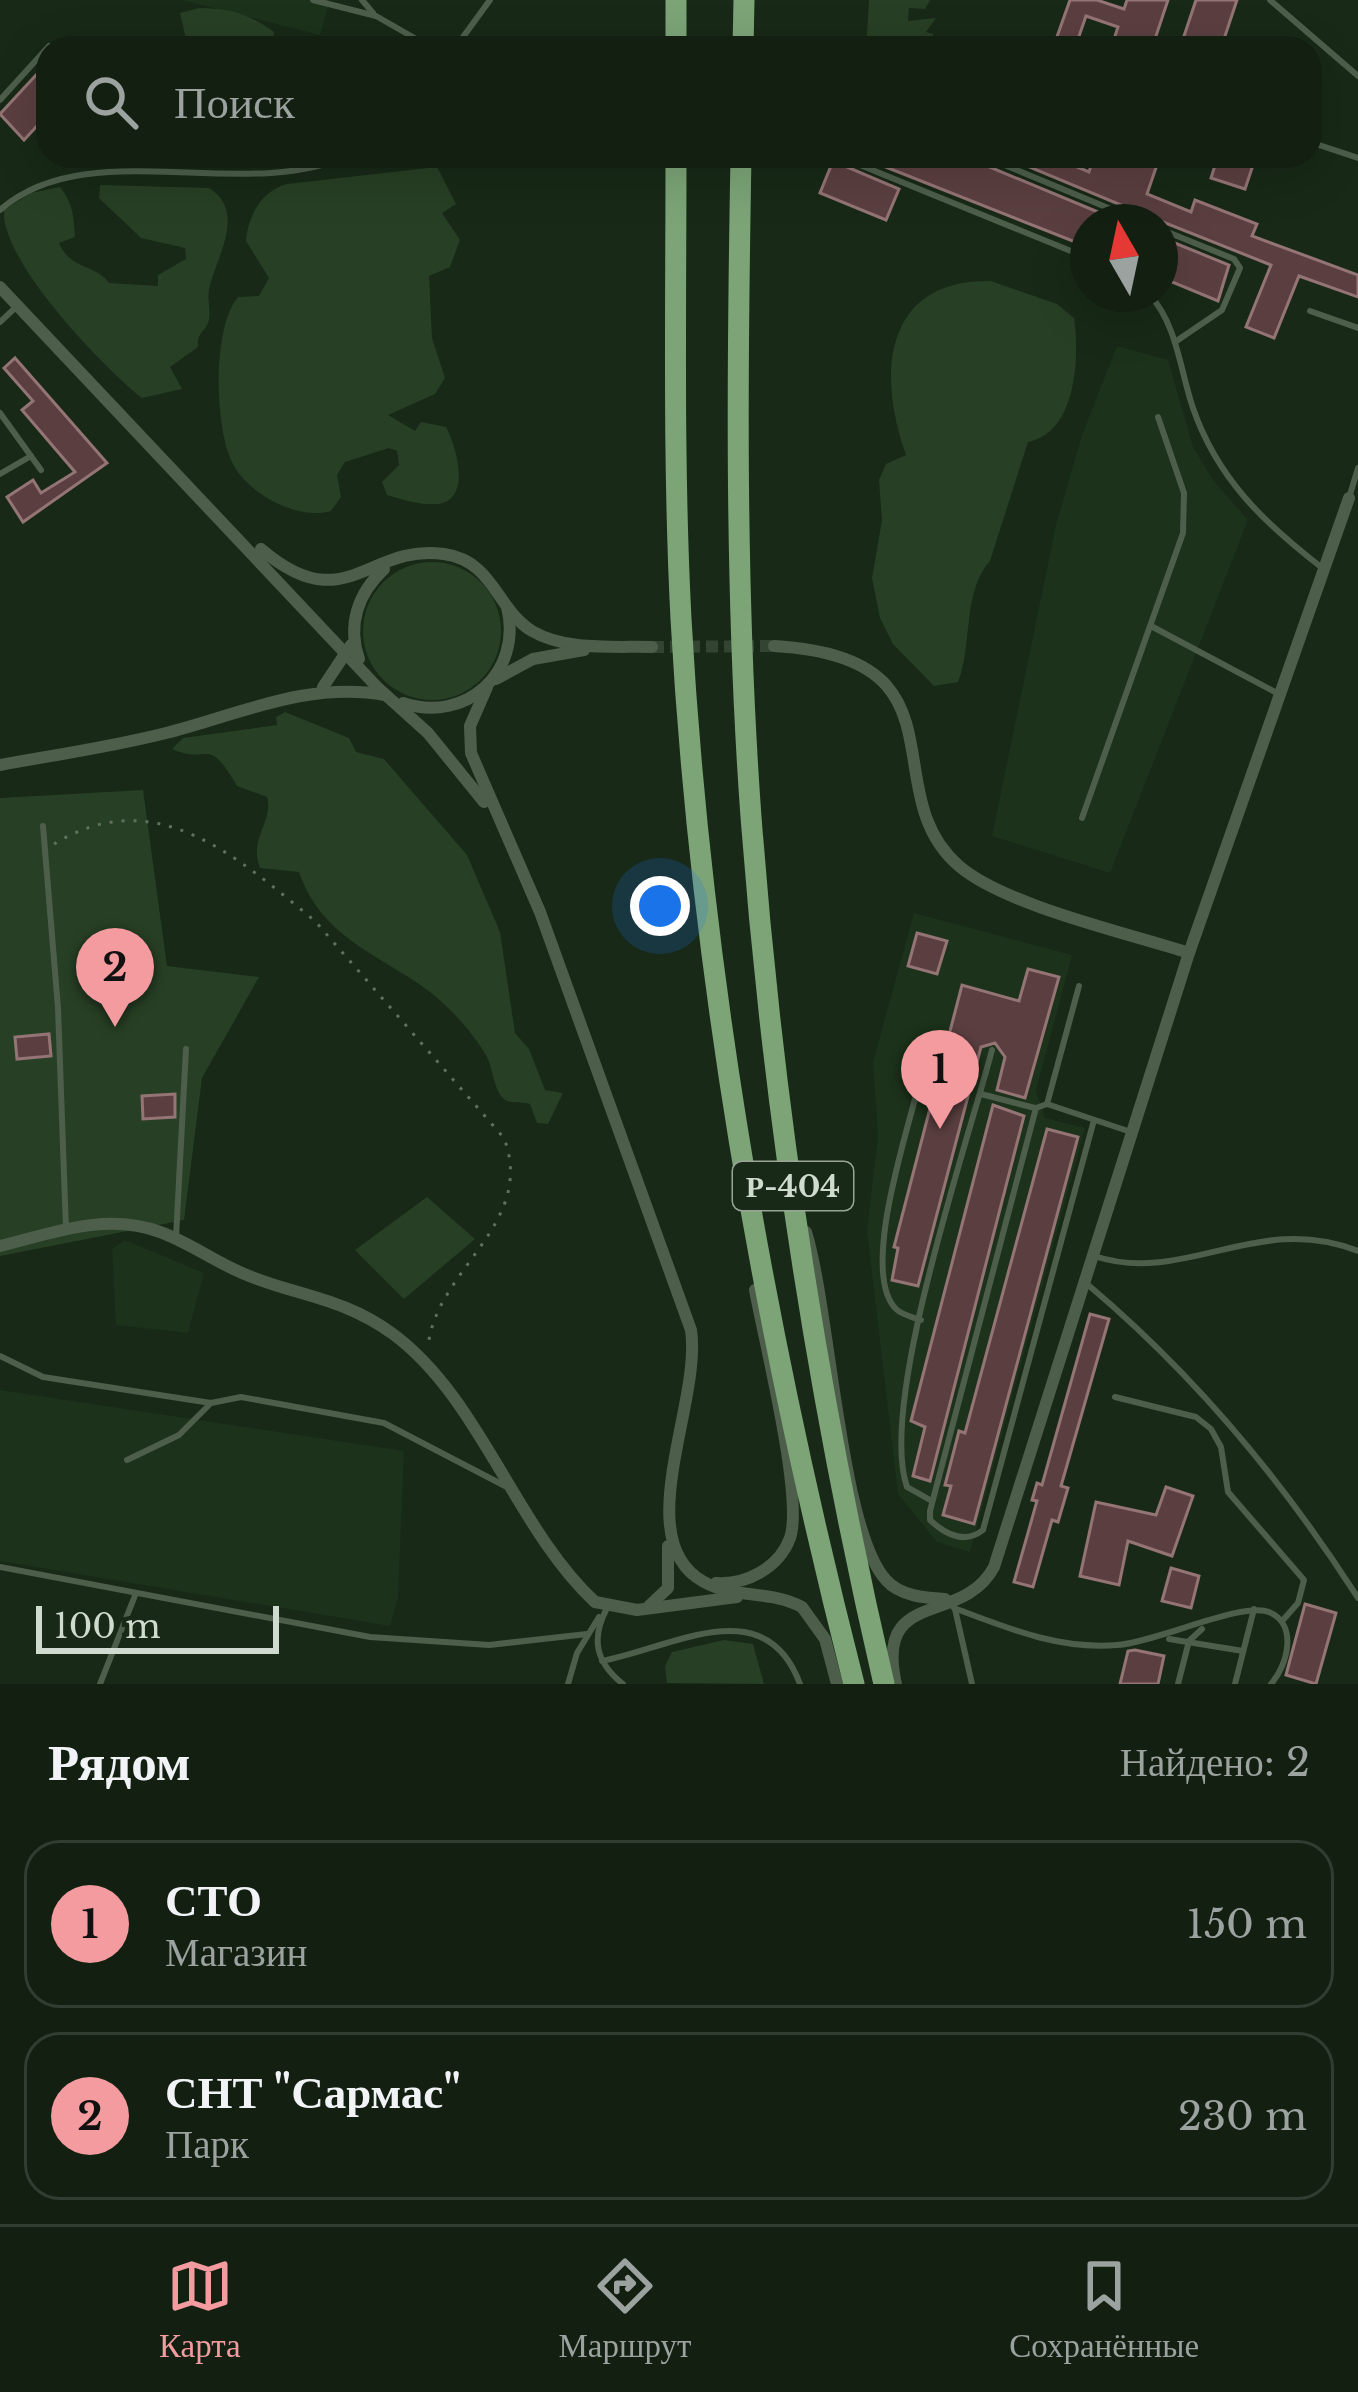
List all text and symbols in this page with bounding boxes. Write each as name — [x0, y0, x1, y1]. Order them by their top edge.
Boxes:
search box — [36, 36, 1322, 168]
icon: search — [78, 69, 144, 135]
text: Поиск — [174, 74, 295, 130]
north arrow — [1070, 204, 1178, 312]
your location — [630, 876, 690, 936]
pin: 2 — [76, 928, 154, 1027]
pin: 1 — [901, 1030, 979, 1129]
road number: Р-404 — [733, 1162, 853, 1210]
scale bar — [36, 1600, 279, 1653]
text: 100 m — [54, 1606, 161, 1647]
text: Рядом — [48, 1731, 191, 1794]
text: Найдено: 2 — [1120, 1738, 1310, 1787]
text: СТО — [165, 1872, 262, 1928]
text: 1 — [81, 1900, 99, 1949]
text: 150 m — [1187, 1900, 1307, 1949]
text: Магазин — [165, 1928, 307, 1977]
text: СНТ "Сармас" — [165, 2064, 461, 2120]
text: 2 — [77, 2092, 103, 2141]
text: 230 m — [1178, 2092, 1307, 2141]
text: Парк — [165, 2120, 249, 2169]
tab: Карта — [159, 2253, 241, 2366]
tab: Маршрут — [559, 2253, 691, 2366]
tab: Сохранённые — [1009, 2253, 1199, 2366]

